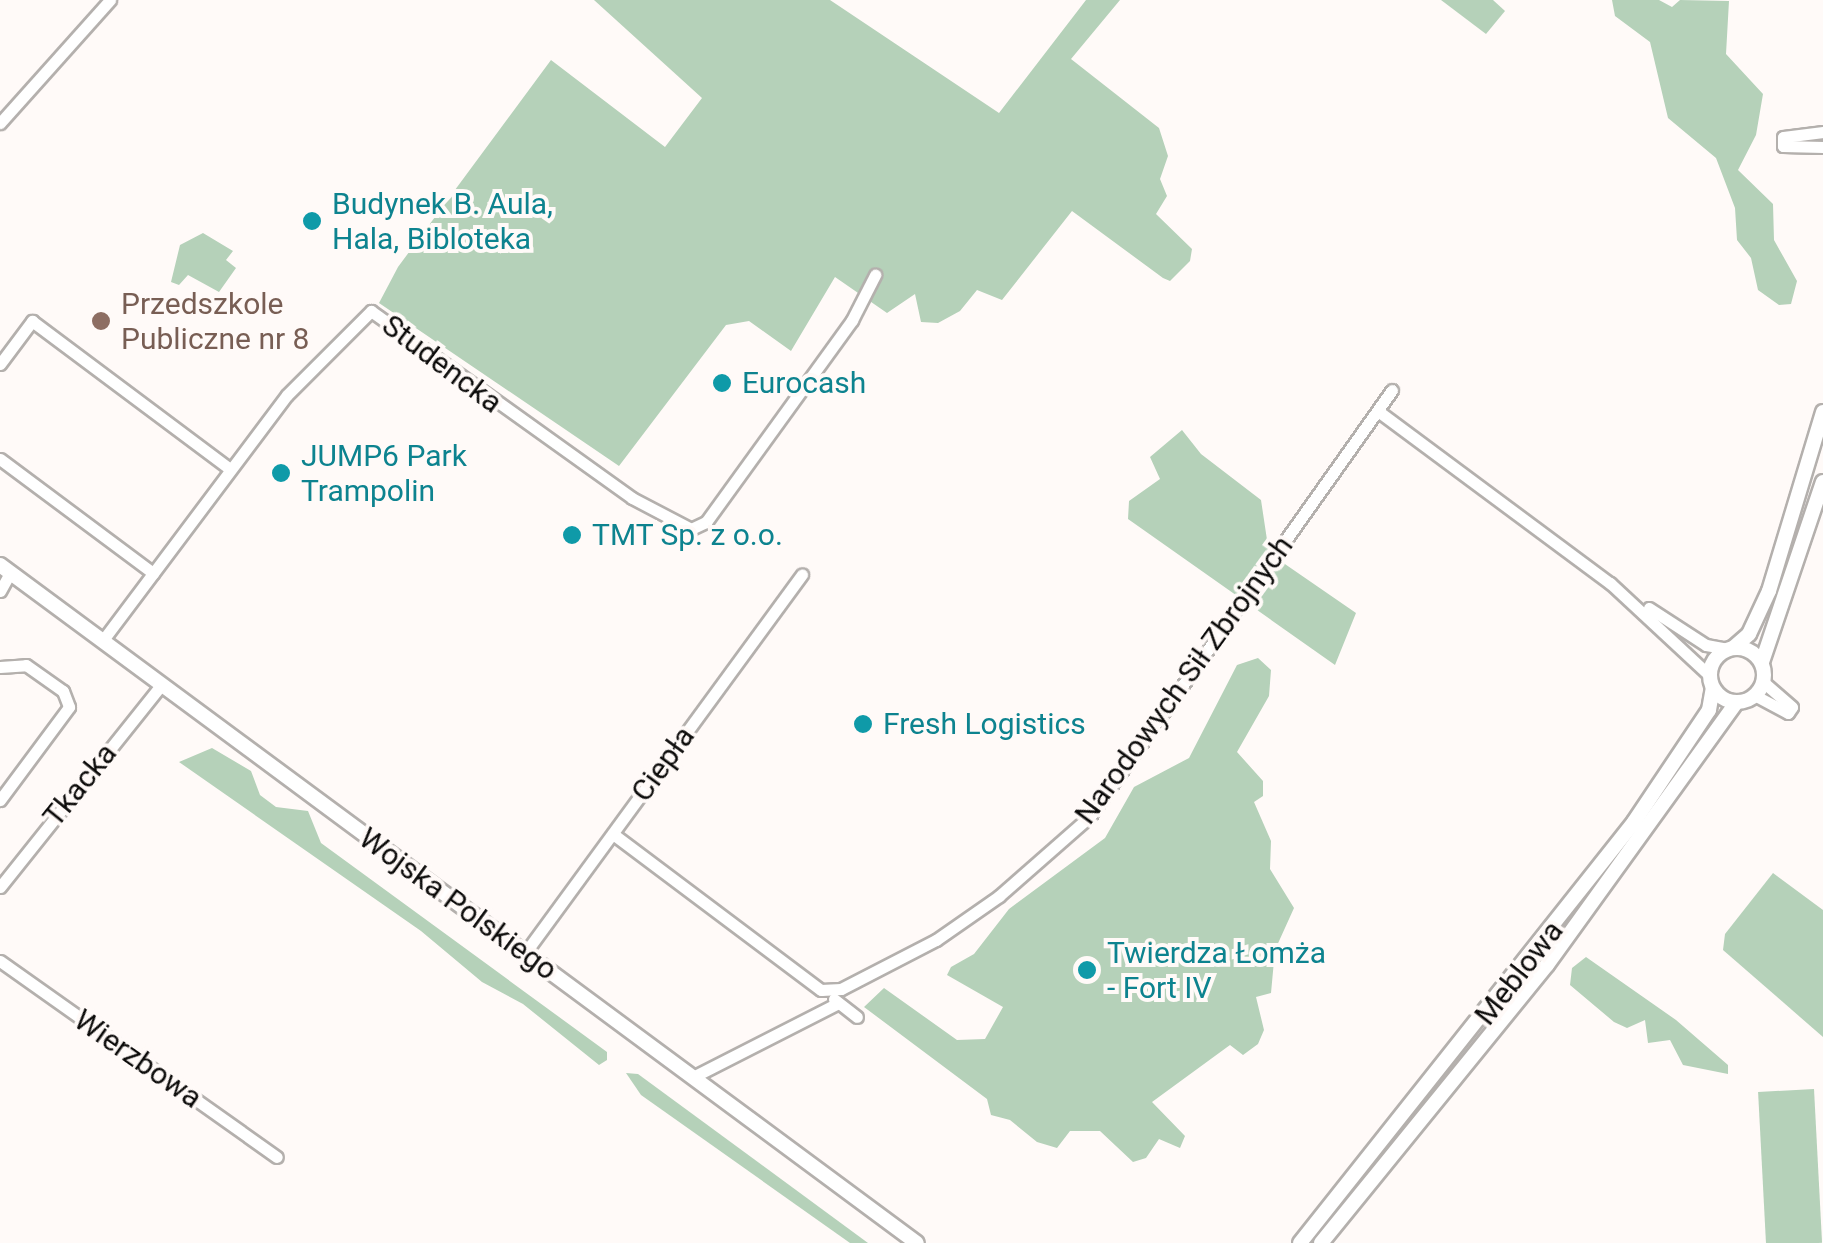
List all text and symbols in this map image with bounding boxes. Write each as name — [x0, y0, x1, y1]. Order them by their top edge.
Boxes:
place label: Budynek B. Aula, Hala, Bibloteka — [332, 186, 553, 256]
marker: Budynek B. Aula, Hala, Bibloteka — [301, 210, 323, 232]
place label: Przedszkole Publiczne nr 8 — [121, 286, 309, 356]
street label: Studencka — [375, 307, 509, 421]
marker: Przedszkole Publiczne nr 8 — [90, 310, 112, 332]
place label: Eurocash — [742, 365, 866, 401]
marker: Eurocash — [711, 372, 733, 394]
place label: JUMP6 Park Trampolin — [301, 438, 467, 508]
marker: JUMP6 Park Trampolin — [270, 462, 292, 484]
place label: TMT Sp. z o.o. — [592, 517, 783, 553]
marker: TMT Sp. z o.o. — [561, 524, 583, 546]
street label: Narodowych Sił Zbrojnych — [1067, 529, 1301, 831]
place label: Fresh Logistics — [883, 706, 1086, 742]
marker: Fresh Logistics — [852, 713, 874, 735]
street label: Ciepła — [624, 719, 702, 809]
street label: Tkacka — [36, 736, 124, 834]
street label: Wojska Polskiego — [352, 820, 564, 988]
street label: Meblowa — [1467, 914, 1571, 1032]
place label: Twierdza Łomża - Fort IV — [1107, 935, 1326, 1006]
marker: Twierdza Łomża - Fort IV — [1076, 959, 1098, 981]
street label: Wierzbowa — [67, 1002, 209, 1116]

